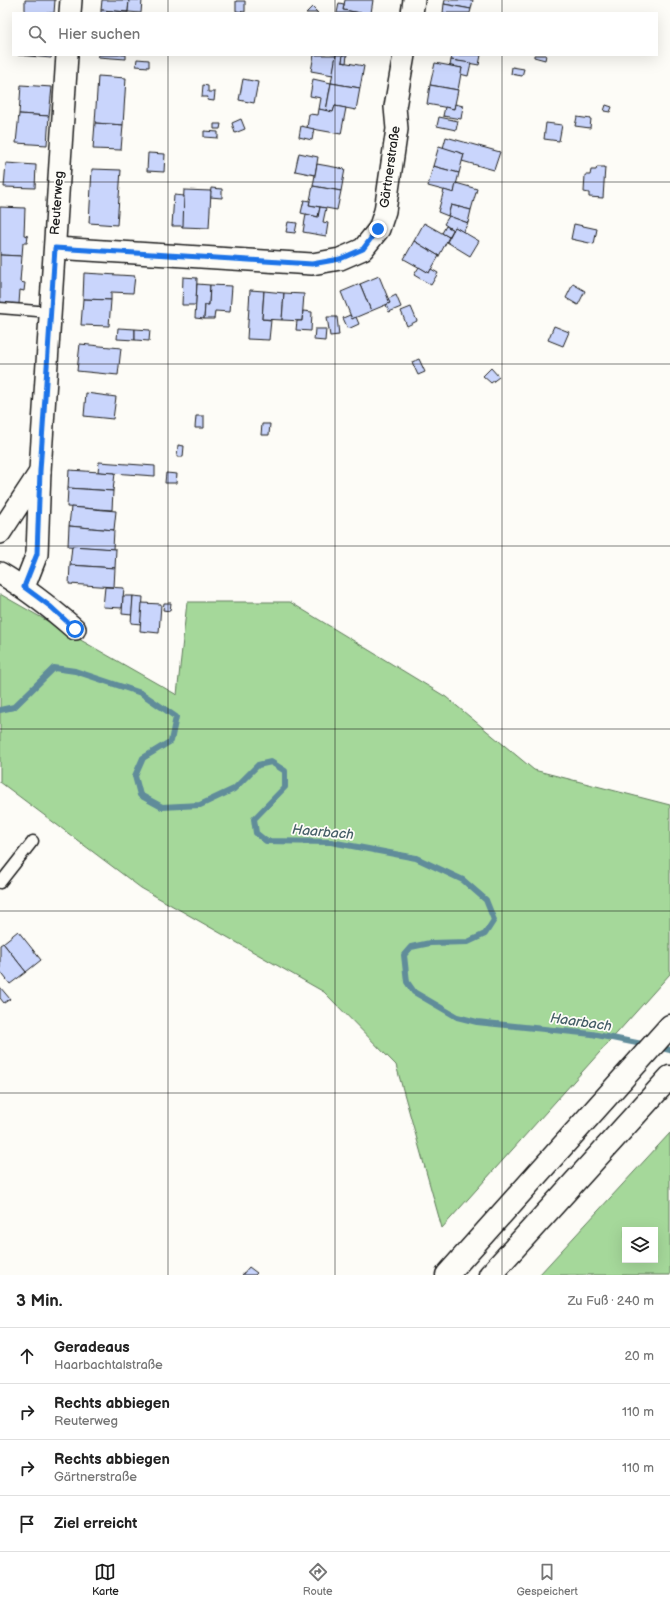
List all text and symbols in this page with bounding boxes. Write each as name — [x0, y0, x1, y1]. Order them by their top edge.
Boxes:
search box — [12, 12, 658, 56]
icon: search — [26, 23, 48, 45]
text: Hier suchen — [58, 25, 140, 44]
street label: Gärtnerstraße — [376, 125, 404, 209]
street label: Reuterweg — [47, 170, 67, 236]
route end — [369, 220, 387, 238]
route start — [66, 620, 84, 638]
water label: Haarbach — [291, 821, 355, 843]
water label: Haarbach — [549, 1009, 613, 1035]
map controls — [622, 1227, 658, 1263]
button: layers — [622, 1227, 658, 1263]
text: 3 Min. — [16, 1291, 63, 1311]
text: Zu Fuß · 240 m — [568, 1293, 654, 1309]
text: Geradeaus — [54, 1338, 130, 1357]
icon: ahead — [16, 1345, 38, 1367]
text: 20 m — [624, 1348, 654, 1364]
text: Haarbachtalstraße — [54, 1357, 163, 1373]
text: Rechts abbiegen — [54, 1394, 170, 1413]
icon: right — [16, 1401, 38, 1423]
text: 110 m — [622, 1404, 654, 1420]
text: Reuterweg — [54, 1413, 118, 1429]
text: Rechts abbiegen — [54, 1450, 170, 1469]
icon: right — [16, 1457, 38, 1479]
text: 110 m — [622, 1460, 654, 1476]
text: Gärtnerstraße — [54, 1469, 137, 1485]
icon: arrive — [16, 1513, 38, 1535]
text: Ziel erreicht — [54, 1514, 137, 1533]
tab: Karte — [92, 1561, 119, 1598]
tab: Route — [303, 1561, 332, 1598]
tab: Gespeichert — [516, 1561, 578, 1598]

